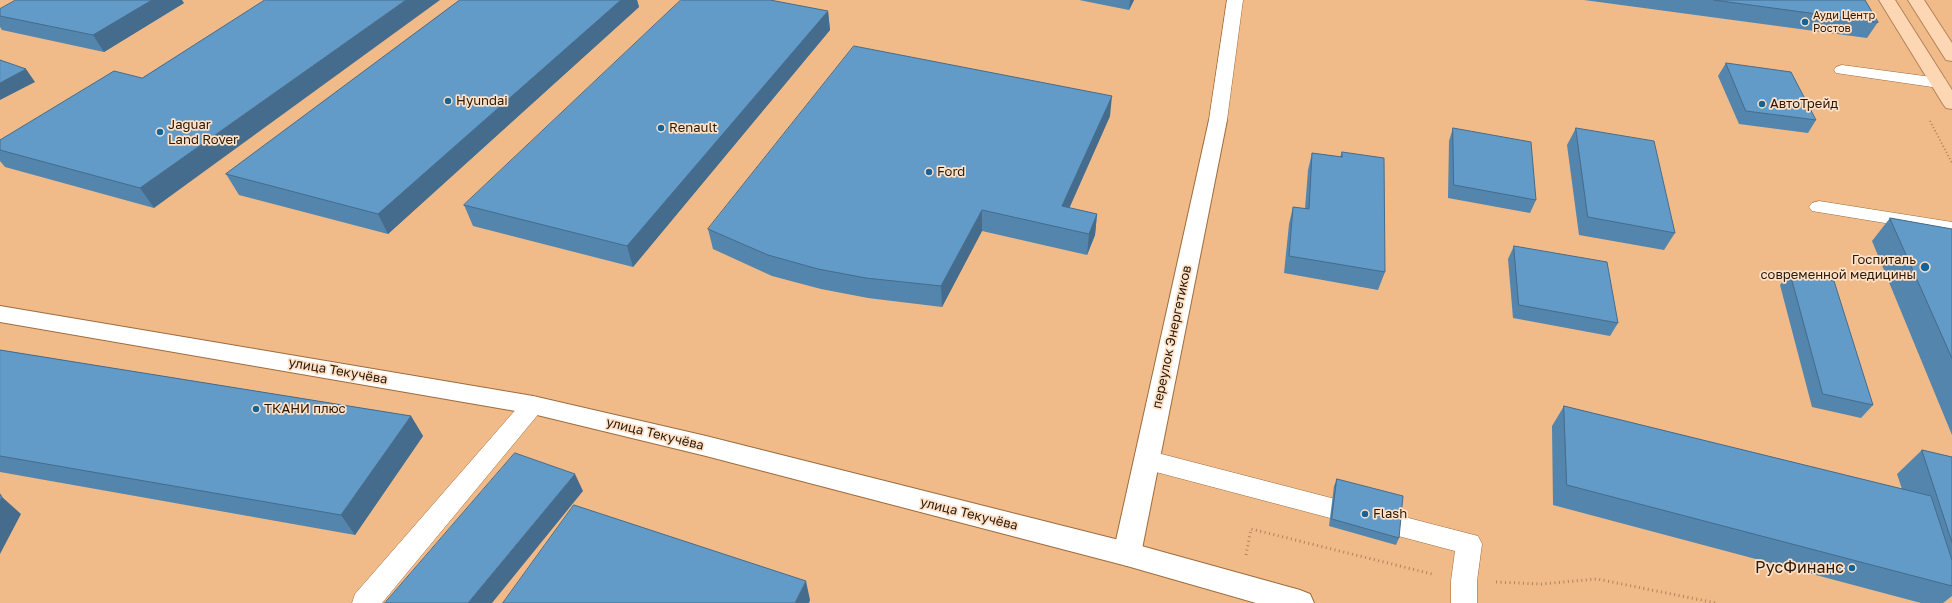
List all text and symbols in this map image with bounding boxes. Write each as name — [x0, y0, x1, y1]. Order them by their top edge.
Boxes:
place label: Ауди Центр Ростов — [1813, 9, 1875, 35]
marker: Ауди Центр Ростов — [1800, 17, 1810, 27]
place label: Hyundai — [456, 93, 508, 109]
marker: Hyundai — [443, 96, 453, 106]
place label: АвтоТрейд — [1770, 96, 1838, 112]
marker: АвтоТрейд — [1757, 99, 1767, 109]
place label: Jaguar Land Rover — [168, 117, 238, 148]
place label: Renault — [669, 120, 718, 136]
marker: Renault — [656, 123, 666, 133]
marker: Jaguar Land Rover — [155, 127, 165, 137]
place label: Ford — [937, 164, 965, 180]
marker: Ford — [924, 167, 934, 177]
place label: Госпиталь современной медицины — [1761, 252, 1916, 283]
marker: Госпиталь современной медицины — [1919, 261, 1931, 273]
street label: переулок Энергетиков — [1149, 264, 1195, 410]
street label: улица Текучёва — [287, 355, 389, 387]
place label: ТКАНИ плюс — [264, 401, 346, 417]
marker: ТКАНИ плюс — [251, 404, 261, 414]
street label: улица Текучёва — [604, 414, 706, 454]
street label: улица Текучёва — [918, 494, 1020, 534]
place label: Flash — [1373, 506, 1407, 522]
marker: Flash — [1360, 509, 1370, 519]
place label: РусФинанс — [1755, 558, 1844, 578]
marker: РусФинанс — [1847, 563, 1857, 573]

